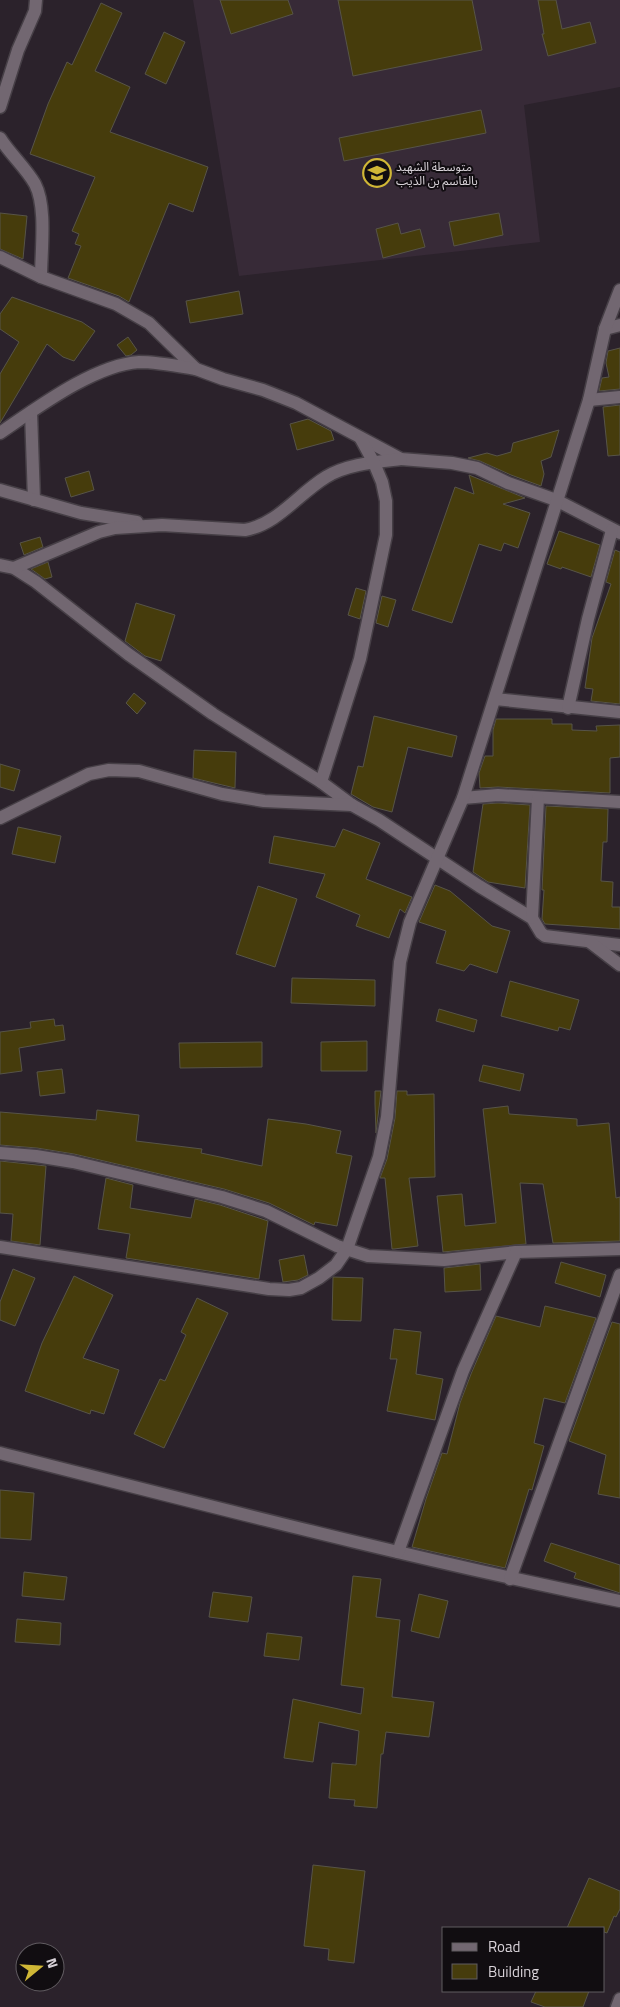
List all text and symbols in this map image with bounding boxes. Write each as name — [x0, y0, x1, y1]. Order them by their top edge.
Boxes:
place label: متوسطة الشهيد بالقاسم بن الذيب — [396, 157, 478, 190]
school or university icon: متوسطة الشهيد بالقاسم بن الذيب — [362, 158, 392, 188]
legend — [442, 1927, 605, 1992]
text: Road — [488, 1935, 520, 1958]
north arrow — [15, 1942, 65, 1992]
text: N — [41, 1955, 64, 1971]
text: Building — [488, 1960, 539, 1983]

